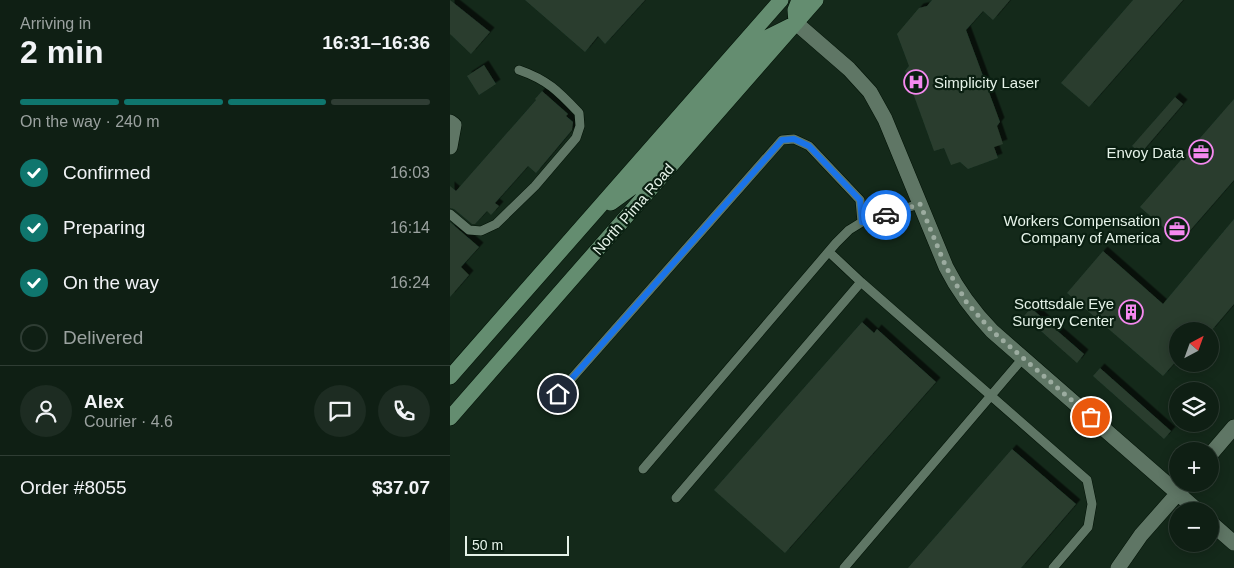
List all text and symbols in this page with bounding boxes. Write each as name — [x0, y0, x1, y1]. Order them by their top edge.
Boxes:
text: Arriving in — [20, 15, 91, 32]
text: 16:31–16:36 — [322, 32, 430, 53]
text: 2 min — [20, 34, 104, 70]
hospital icon: Simplicity Laser — [903, 69, 929, 95]
place label: Simplicity Laser — [934, 74, 1039, 91]
text: On the way · 240 m — [20, 113, 160, 130]
office icon: Envoy Data — [1188, 139, 1214, 165]
place label: Envoy Data — [1106, 144, 1185, 161]
icon: check — [20, 159, 48, 187]
street label: North Pima Road — [589, 160, 677, 258]
text: Confirmed — [63, 162, 151, 183]
text: 16:03 — [390, 164, 430, 181]
courier — [861, 190, 911, 240]
icon: car — [872, 201, 900, 229]
place label: Workers Compensation Company of America — [1004, 212, 1161, 246]
icon: check — [20, 214, 48, 242]
office icon: Workers Compensation Company of America — [1164, 216, 1190, 242]
text: Preparing — [63, 217, 145, 238]
text: 16:14 — [390, 219, 430, 236]
icon: check — [20, 269, 48, 297]
text: On the way — [63, 272, 159, 293]
text: 16:24 — [390, 274, 430, 291]
place label: Scottsdale Eye Surgery Center — [1012, 295, 1114, 329]
building icon: Scottsdale Eye Surgery Center — [1118, 299, 1144, 325]
north arrow — [1169, 322, 1219, 372]
map controls — [1169, 322, 1219, 552]
text: Delivered — [63, 327, 143, 348]
pin — [537, 373, 579, 415]
icon: home — [544, 380, 572, 408]
button: layers — [1169, 382, 1219, 432]
button: person — [20, 385, 72, 437]
button: chat — [314, 385, 366, 437]
button: phone — [378, 385, 430, 437]
text: Alex — [84, 391, 124, 412]
pin — [1070, 396, 1112, 438]
icon: bag — [1077, 403, 1105, 431]
text: Courier · 4.6 — [84, 413, 173, 430]
button: + — [1169, 442, 1219, 492]
text: Order #8055 — [20, 477, 127, 498]
text: $37.07 — [372, 477, 430, 498]
button: − — [1169, 502, 1219, 552]
scale bar — [465, 533, 569, 556]
text: 50 m — [472, 537, 503, 553]

